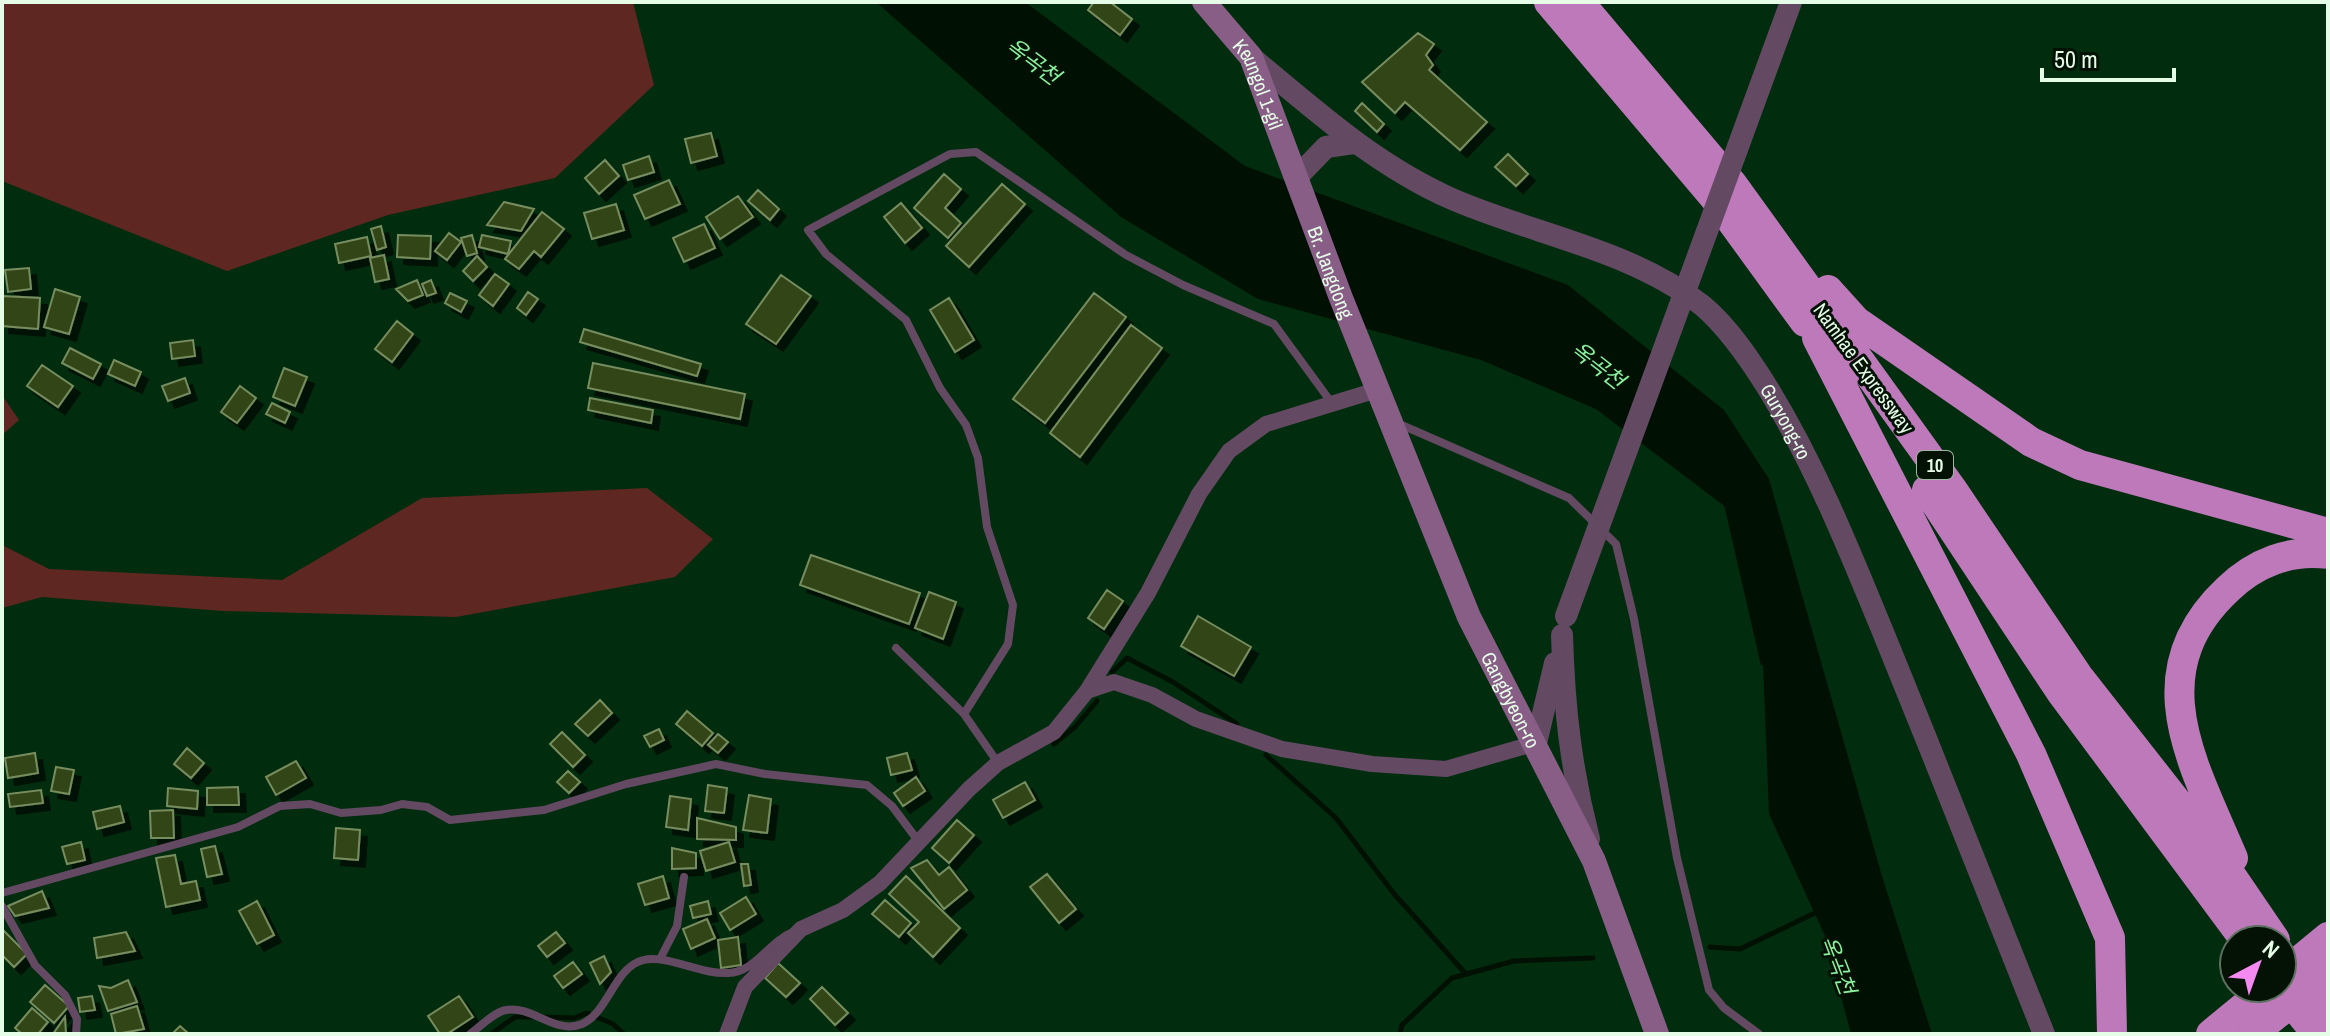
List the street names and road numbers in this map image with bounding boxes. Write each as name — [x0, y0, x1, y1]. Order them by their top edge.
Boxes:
street label: Keungol 1-gil — [1227, 32, 1290, 133]
street label: Br. Jangdong — [1302, 222, 1361, 322]
street label: Namhae Expressway — [1808, 297, 1921, 439]
street label: Guryong-ro — [1754, 378, 1818, 464]
road number: 10 — [1917, 451, 1953, 479]
street label: Gangbyeon-ro — [1475, 647, 1547, 752]

